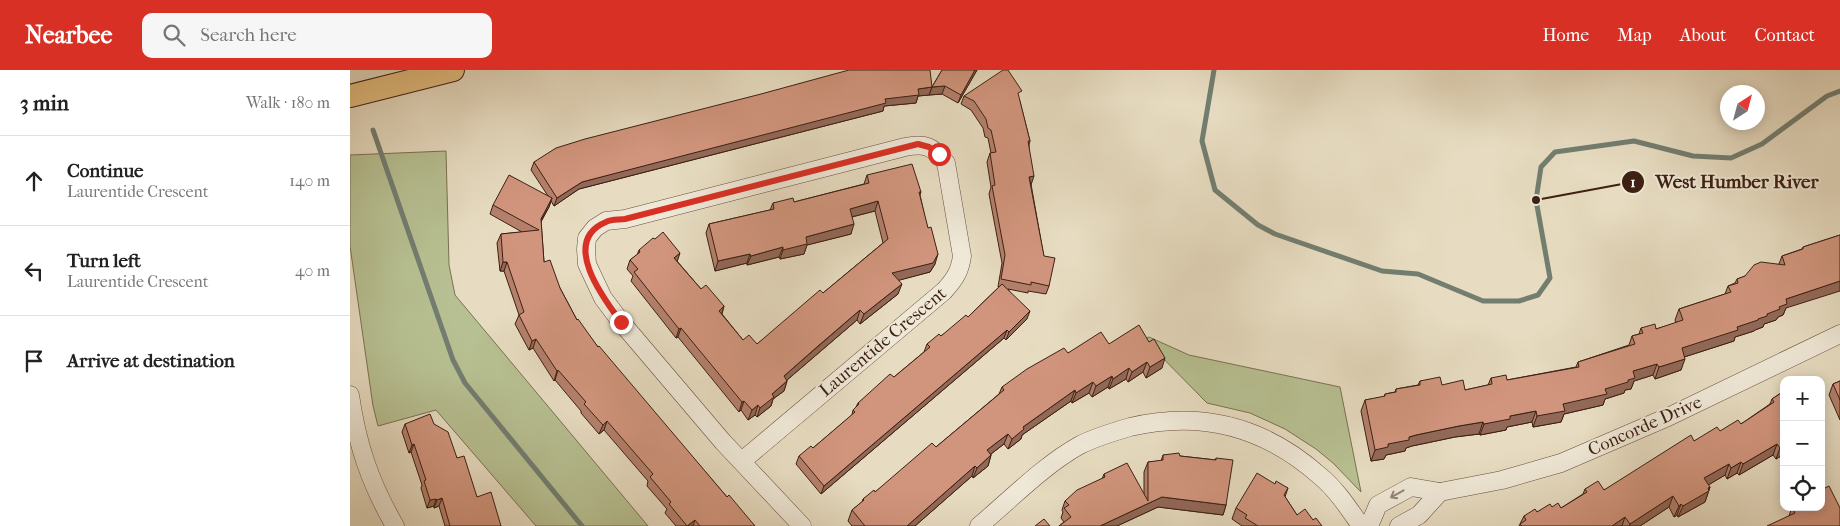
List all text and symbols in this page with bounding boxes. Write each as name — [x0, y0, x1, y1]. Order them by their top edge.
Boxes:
search box — [142, 13, 492, 58]
text: Nearbee — [25, 21, 112, 49]
icon: search — [160, 21, 188, 49]
text: Search here — [200, 24, 297, 46]
text: Home — [1542, 25, 1589, 46]
text: Map — [1617, 25, 1652, 46]
text: About — [1680, 25, 1726, 46]
text: Contact — [1754, 25, 1815, 46]
north arrow — [1720, 85, 1765, 130]
text: 3 min — [20, 91, 69, 115]
text: Walk · 180 m — [246, 93, 330, 112]
route start — [928, 143, 951, 166]
text: Continue — [67, 160, 143, 182]
callout: West Humber River — [1620, 165, 1828, 199]
icon: ahead — [20, 167, 48, 195]
text: 140 m — [289, 171, 330, 190]
text: West Humber River — [1654, 171, 1819, 193]
text: 1 — [1630, 173, 1636, 191]
text: Laurentide Crescent — [67, 182, 208, 201]
text: Turn left — [67, 250, 141, 272]
icon: left — [20, 257, 48, 285]
text: 40 m — [295, 261, 330, 280]
text: Laurentide Crescent — [67, 272, 208, 291]
street label: Laurentide Crescent — [815, 282, 951, 401]
route end — [610, 311, 633, 334]
icon: arrive — [20, 347, 48, 375]
text: Arrive at destination — [67, 350, 235, 372]
map controls — [1780, 376, 1825, 511]
button: + — [1780, 376, 1825, 421]
street label: Concorde Drive — [1585, 391, 1705, 460]
button: − — [1780, 421, 1825, 466]
button: locate — [1780, 466, 1825, 511]
one-way arrow — [1391, 490, 1405, 500]

